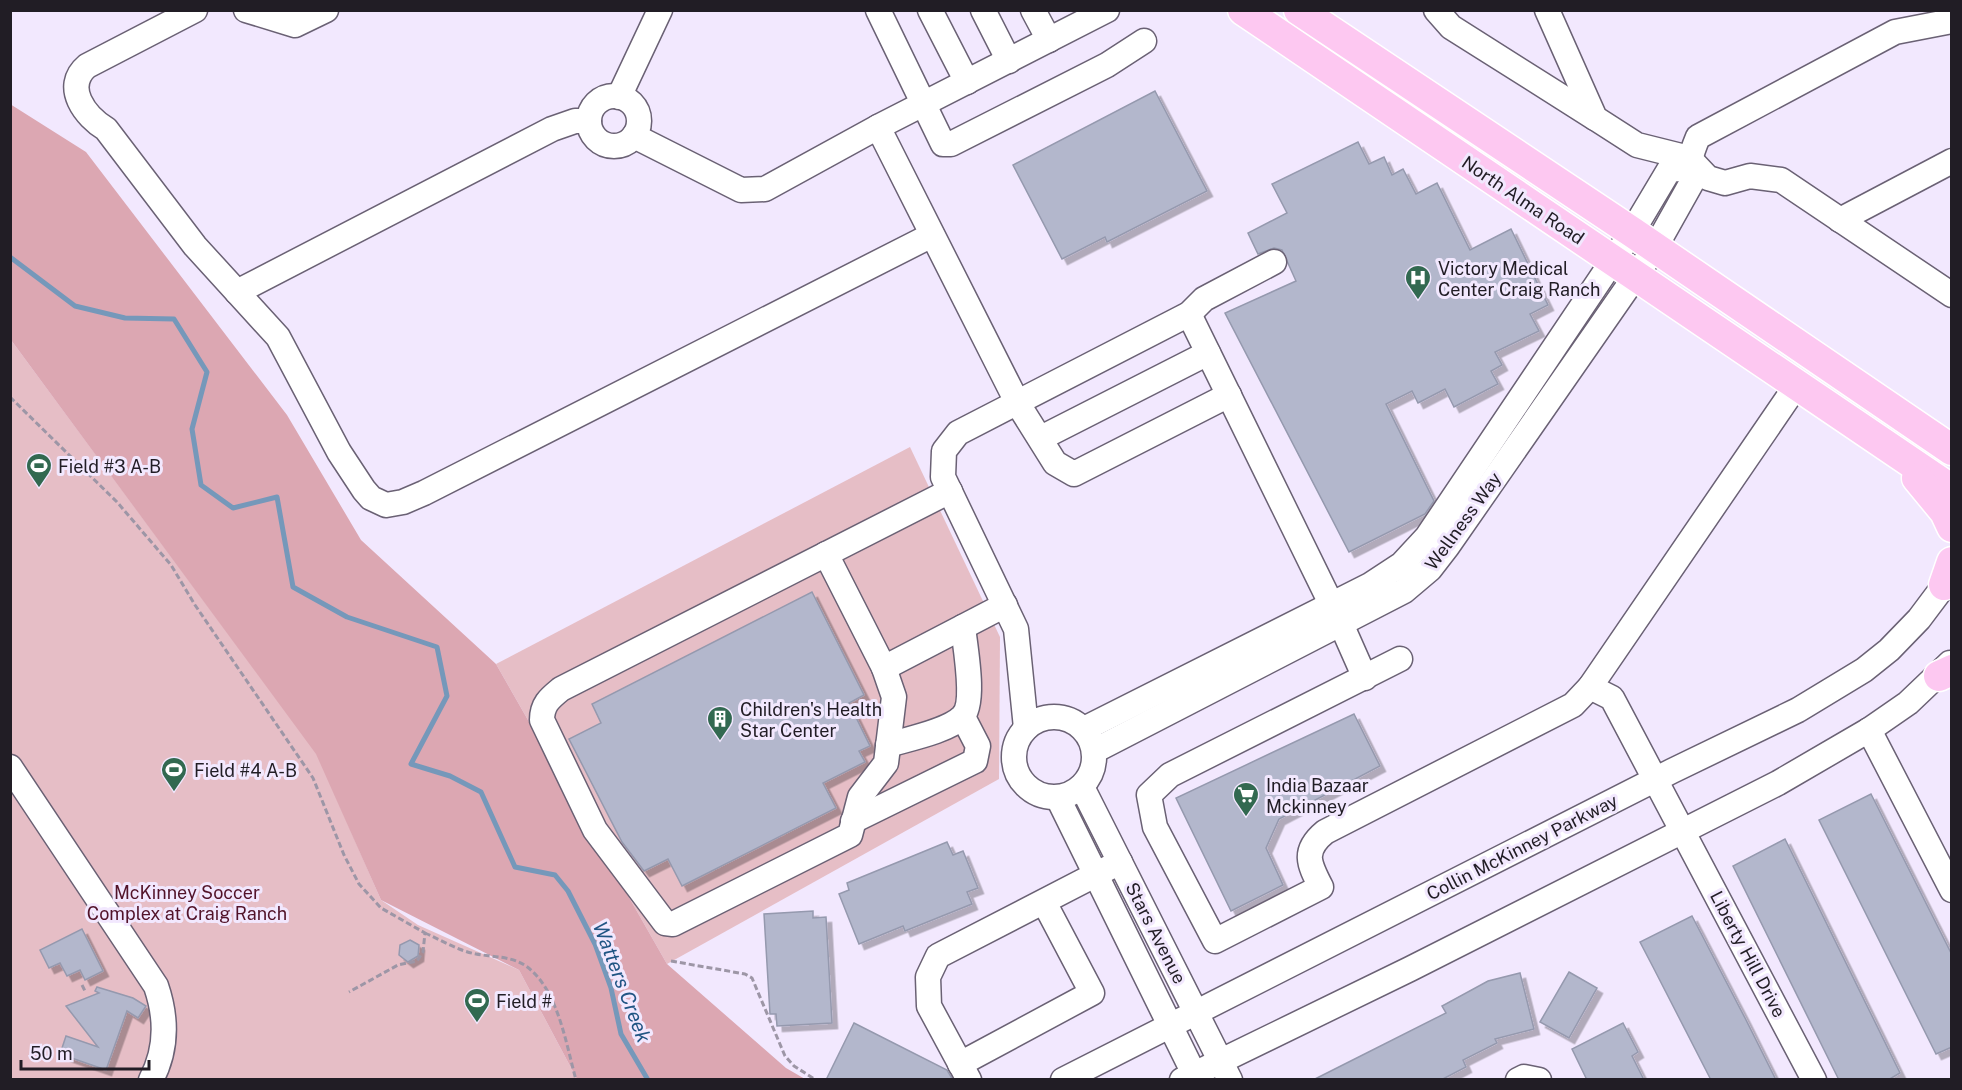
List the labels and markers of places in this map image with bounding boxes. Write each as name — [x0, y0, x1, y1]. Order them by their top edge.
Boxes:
place label: Victory Medical Center Craig Ranch — [1438, 258, 1600, 300]
hospital icon: Victory Medical Center Craig Ranch — [1403, 263, 1433, 301]
sports icon: Field #3 A-B — [24, 451, 54, 489]
place label: Field #3 A-B — [58, 456, 161, 477]
place label: Children's Health Star Center — [740, 699, 882, 741]
building icon: Children's Health Star Center — [705, 704, 735, 742]
sports icon: Field #4 A-B — [159, 755, 189, 793]
place label: Field #4 A-B — [194, 760, 297, 781]
place label: India Bazaar Mckinney — [1266, 775, 1369, 817]
supermarket icon: India Bazaar Mckinney — [1231, 780, 1261, 818]
sports icon: Field # — [462, 986, 492, 1024]
place label: Field # — [496, 991, 552, 1012]

